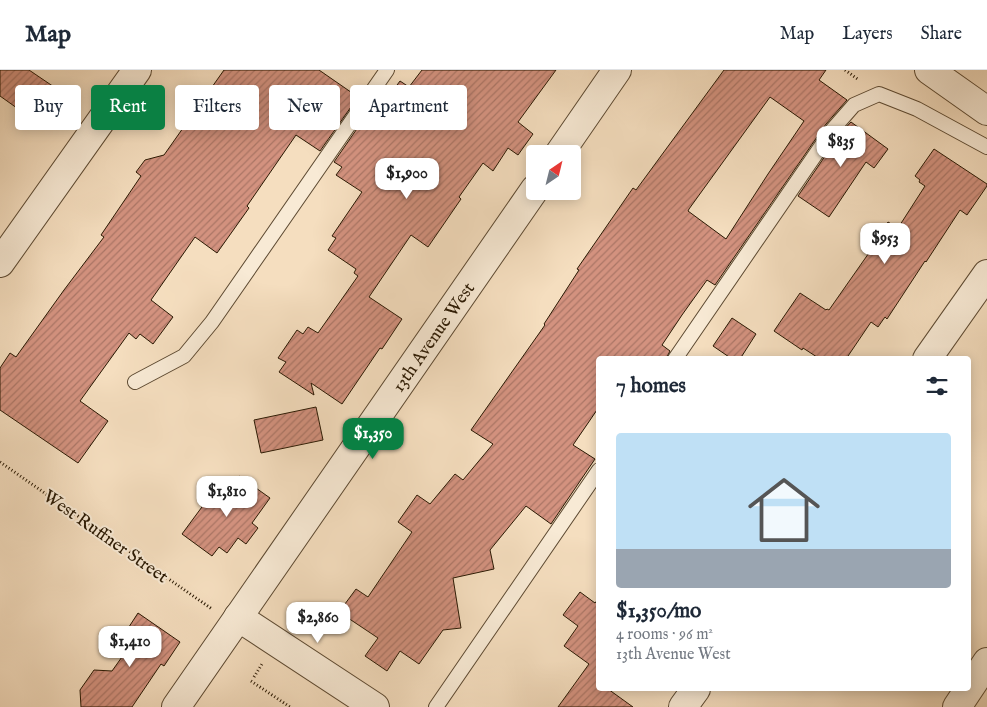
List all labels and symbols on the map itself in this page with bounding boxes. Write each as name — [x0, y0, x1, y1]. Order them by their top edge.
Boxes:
pin: $835 — [811, 126, 871, 168]
north arrow — [526, 145, 581, 200]
pin: $1,900 — [366, 158, 448, 200]
pin: $953 — [855, 222, 915, 265]
street label: 13th Avenue West — [388, 278, 481, 397]
pin: $1,350 — [332, 418, 414, 460]
pin: $1,810 — [186, 476, 268, 518]
street label: West Ruffner Street — [38, 485, 172, 589]
pin: $2,860 — [277, 602, 359, 644]
pin: $1,410 — [89, 626, 171, 668]

